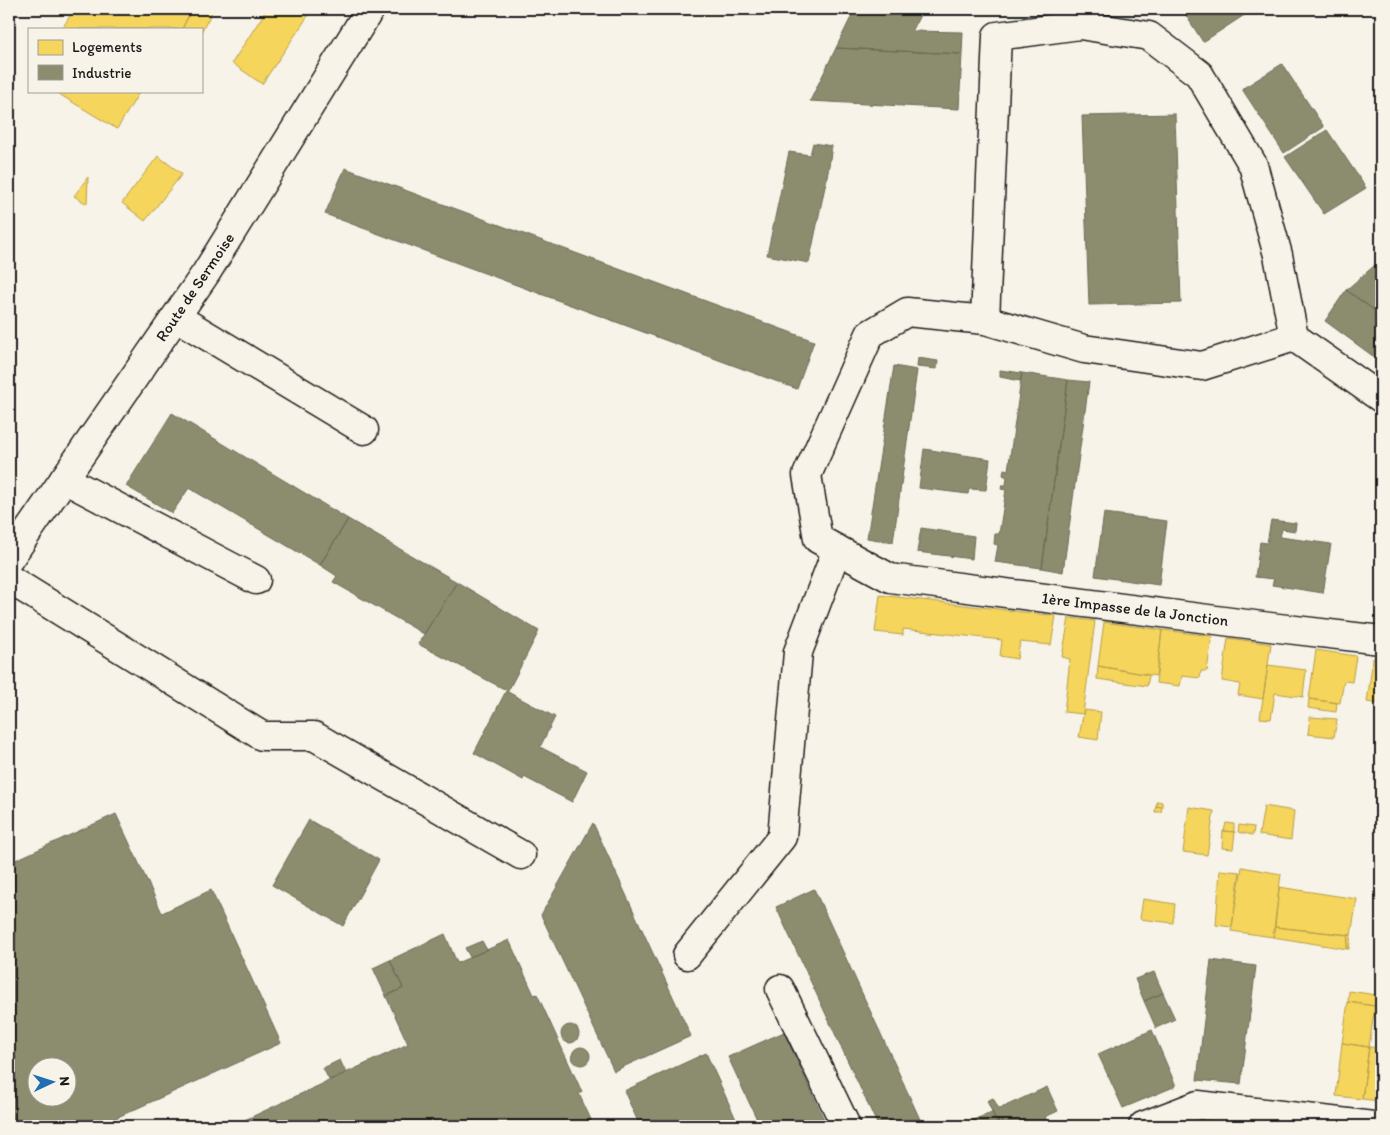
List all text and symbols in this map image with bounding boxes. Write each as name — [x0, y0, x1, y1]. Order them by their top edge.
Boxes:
legend — [28, 28, 202, 92]
text: Logements — [72, 38, 143, 56]
text: Industrie — [72, 64, 132, 82]
street label: Route de Sermoise — [152, 229, 238, 345]
street label: 1ère Impasse de la Jonction — [1040, 588, 1230, 630]
north arrow — [28, 1058, 78, 1108]
text: N — [56, 1076, 73, 1086]

